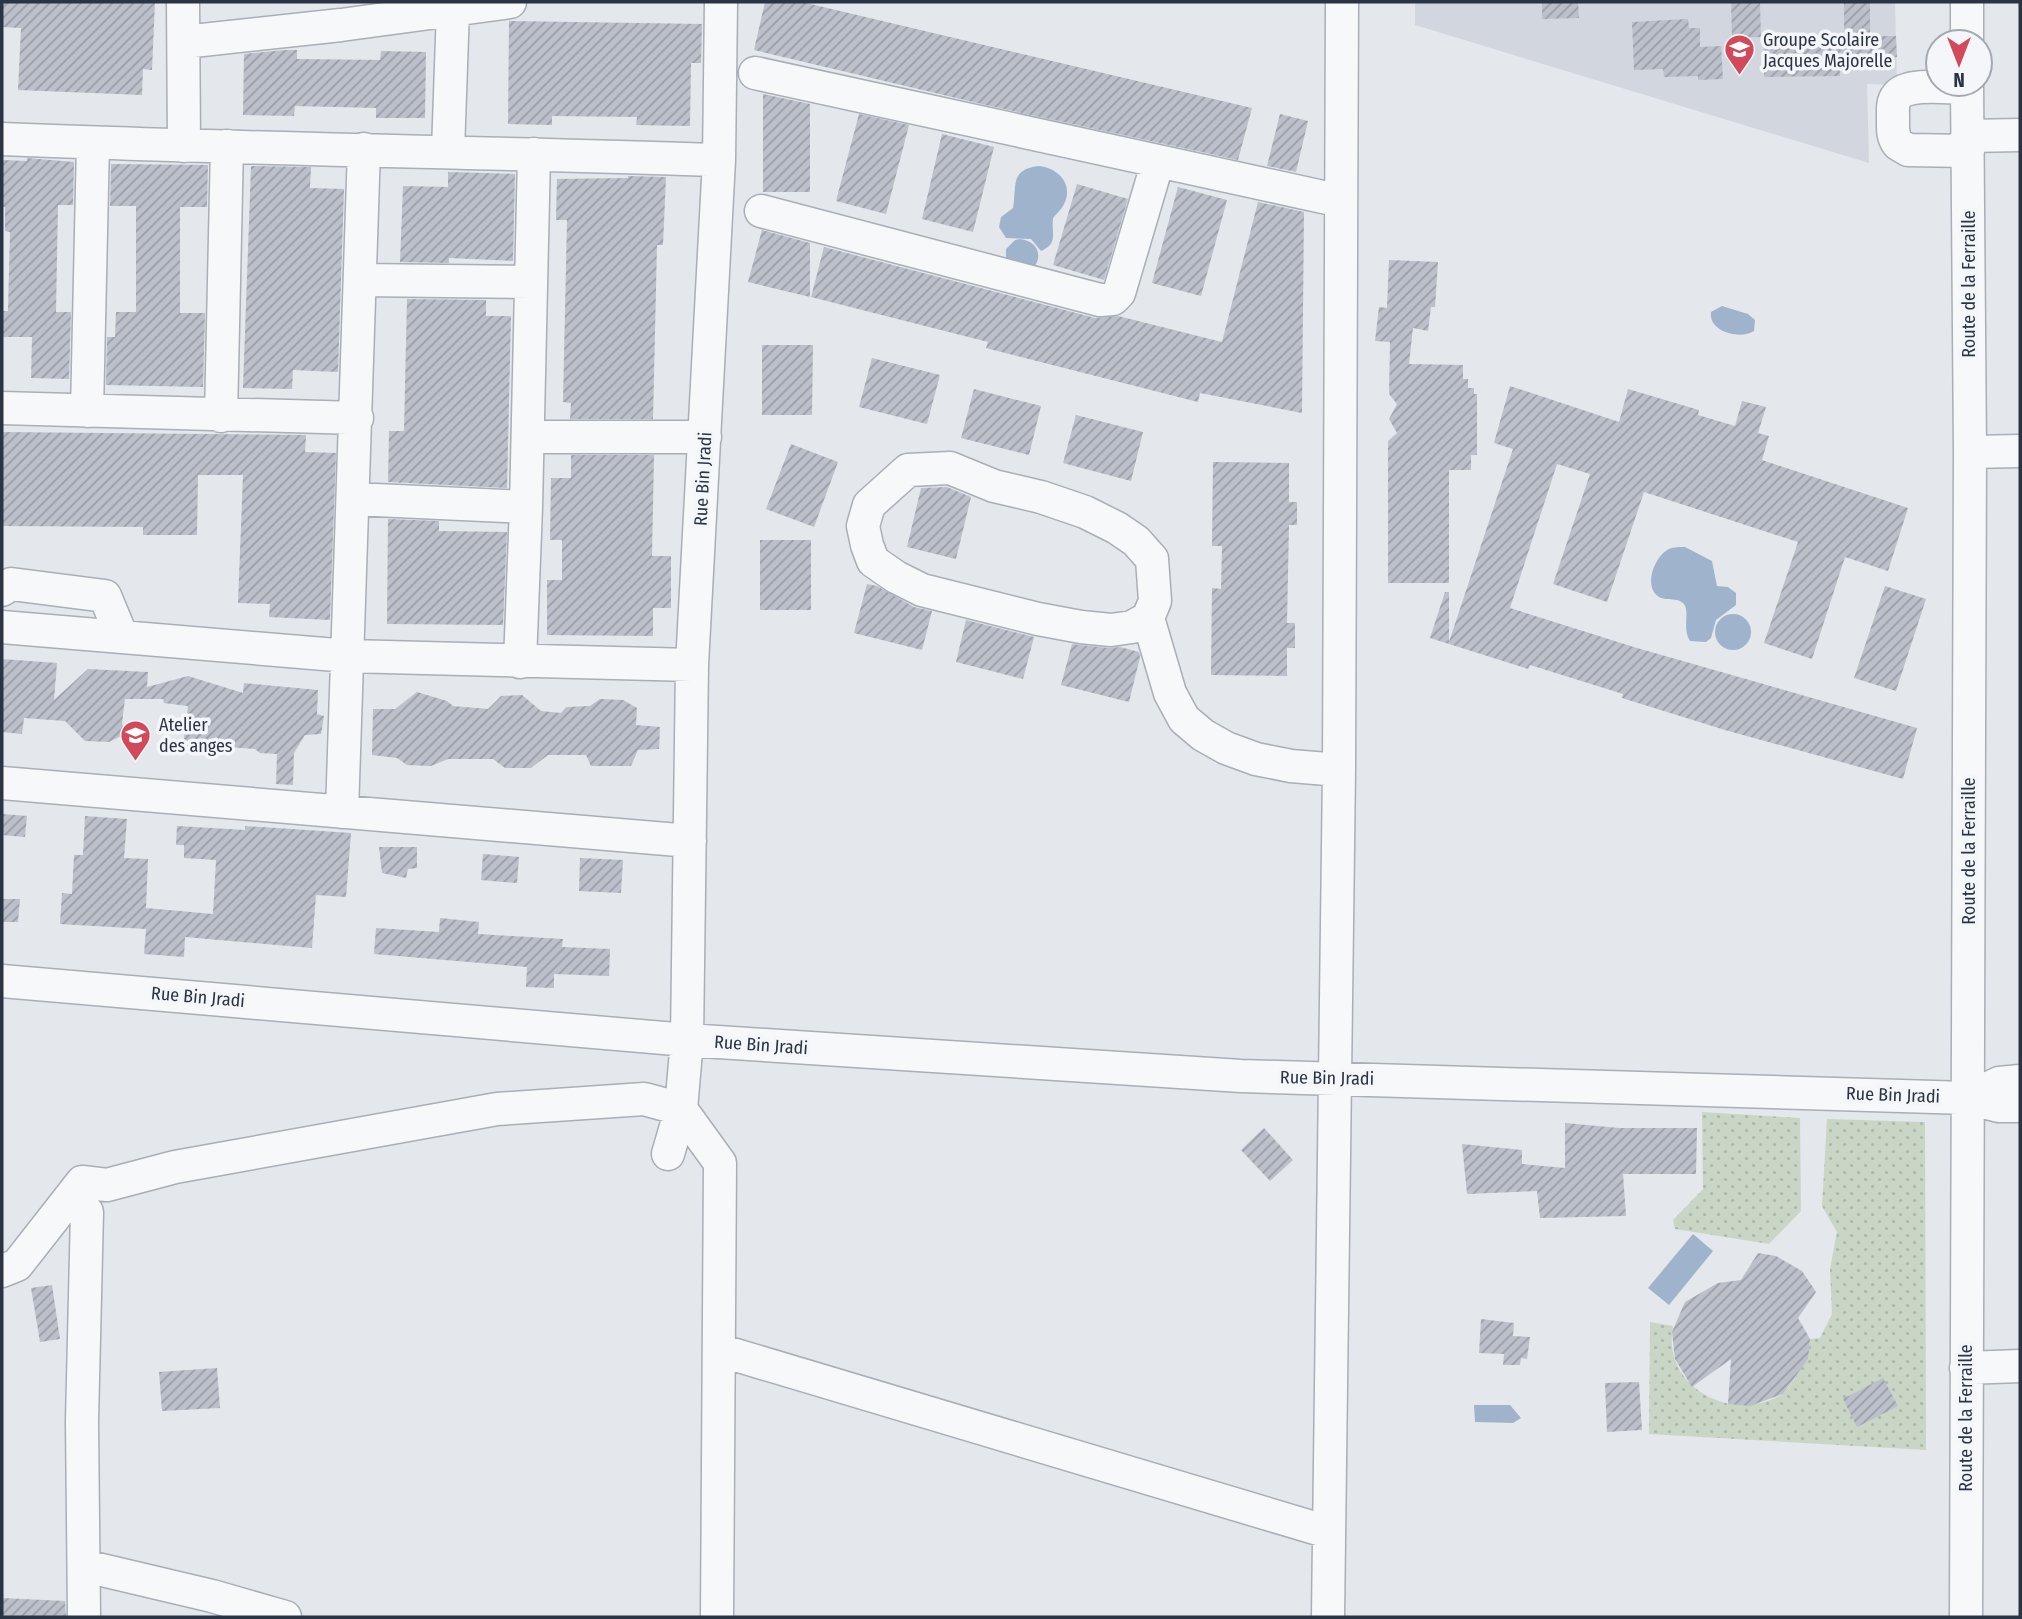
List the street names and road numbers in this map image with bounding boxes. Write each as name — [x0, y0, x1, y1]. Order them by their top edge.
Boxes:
street label: Route de la Ferraille — [1958, 210, 1980, 358]
street label: Rue Bin Jradi — [690, 431, 716, 527]
street label: Route de la Ferraille — [1958, 777, 1980, 925]
street label: Rue Bin Jradi — [150, 982, 246, 1012]
street label: Rue Bin Jradi — [713, 1031, 809, 1059]
street label: Rue Bin Jradi — [1280, 1066, 1374, 1090]
street label: Rue Bin Jradi — [1846, 1082, 1940, 1108]
street label: Route de la Ferraille — [1955, 1344, 1977, 1492]

